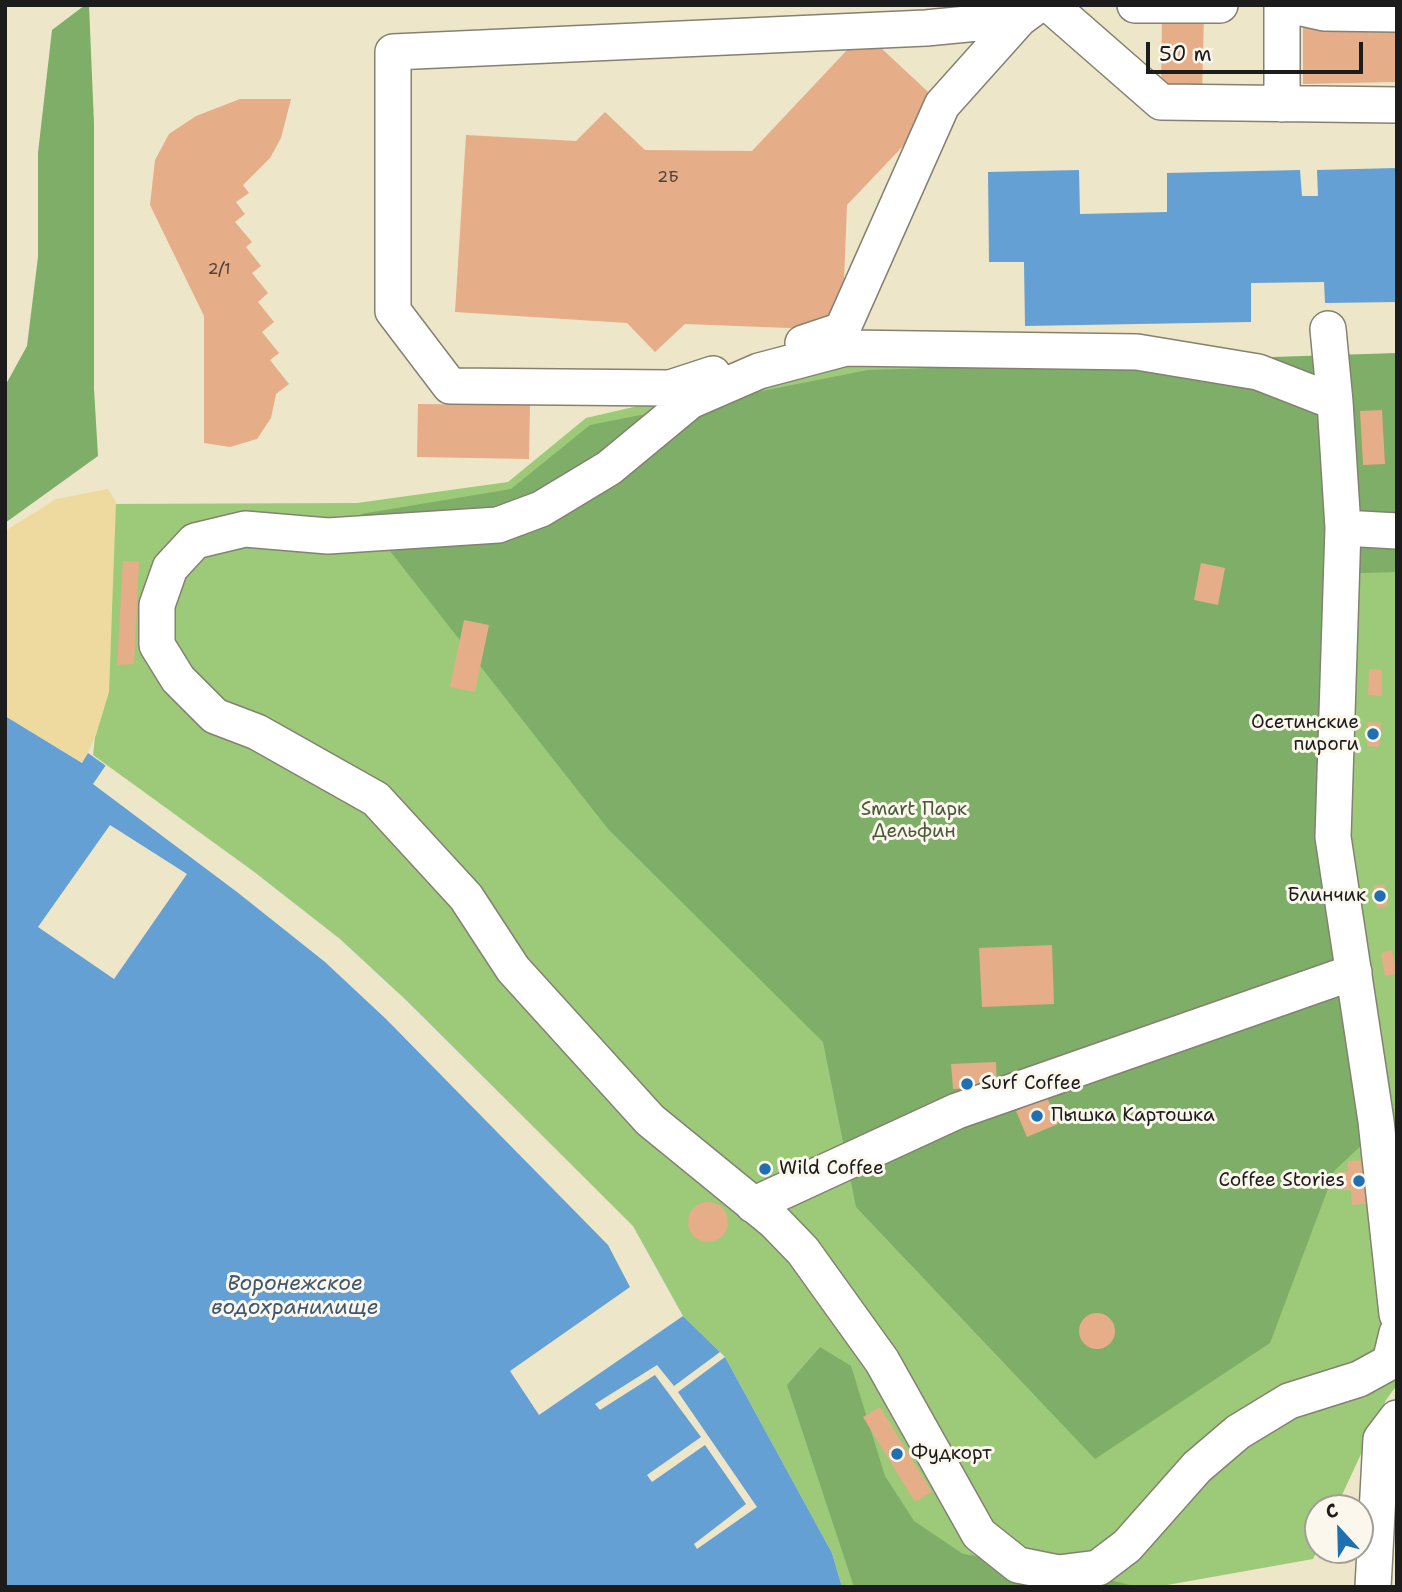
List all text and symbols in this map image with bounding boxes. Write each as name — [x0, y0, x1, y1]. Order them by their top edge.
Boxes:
scale bar — [1150, 28, 1367, 72]
text: 50 m — [1159, 40, 1212, 68]
house number: 2Б — [657, 168, 679, 188]
house number: 2/1 — [207, 260, 231, 280]
place label: Осетинские пироги — [1251, 712, 1359, 756]
marker: Осетинские пироги — [1365, 726, 1381, 742]
park label: Smart Парк Дельфин — [861, 799, 967, 843]
place label: Блинчик — [1287, 885, 1366, 907]
marker: Блинчик — [1372, 888, 1388, 904]
place label: Surf Coffee — [981, 1073, 1081, 1095]
marker: Surf Coffee — [959, 1076, 975, 1092]
place label: Пышка Картошка — [1051, 1105, 1215, 1127]
marker: Пышка Картошка — [1029, 1108, 1045, 1124]
place label: Wild Coffee — [779, 1158, 884, 1180]
marker: Wild Coffee — [757, 1161, 773, 1177]
place label: Coffee Stories — [1219, 1170, 1345, 1192]
marker: Coffee Stories — [1351, 1173, 1367, 1189]
water label: Воронежское водохранилище — [211, 1272, 379, 1322]
place label: Фудкорт — [911, 1443, 992, 1465]
marker: Фудкорт — [889, 1446, 905, 1462]
north arrow — [1304, 1494, 1374, 1564]
text: С — [1322, 1497, 1342, 1525]

